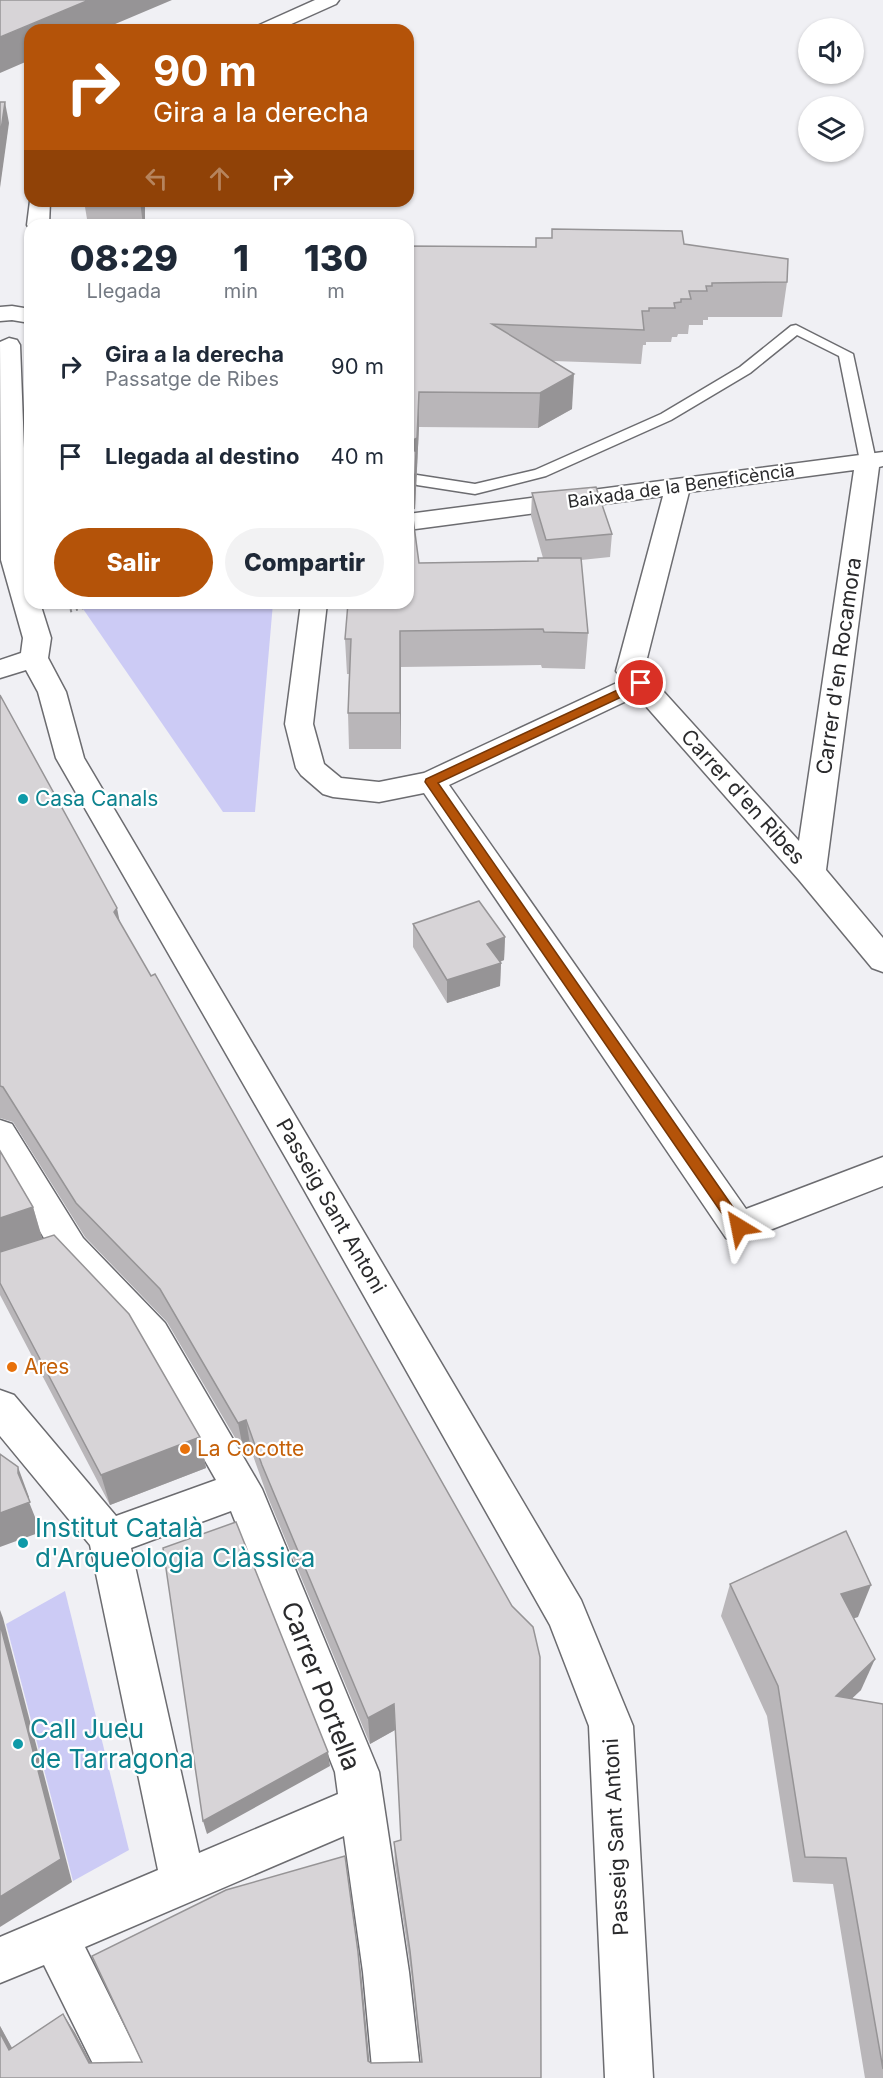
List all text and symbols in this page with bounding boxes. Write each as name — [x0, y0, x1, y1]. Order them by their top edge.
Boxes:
map controls — [798, 18, 864, 162]
button: sound — [798, 18, 864, 84]
text: 90 m — [153, 45, 257, 96]
icon: right — [54, 48, 132, 126]
text: Gira a la derecha — [153, 96, 369, 129]
button: layers — [798, 96, 864, 162]
icon: left — [140, 162, 173, 195]
icon: ahead — [203, 162, 236, 195]
icon: right — [266, 162, 299, 195]
text: 08:29 — [70, 236, 178, 280]
text: 1 — [233, 236, 249, 280]
text: 130 — [304, 236, 368, 280]
text: Llegada — [87, 279, 161, 303]
text: min — [224, 279, 258, 303]
text: m — [327, 279, 345, 303]
text: Gira a la derecha — [105, 341, 284, 367]
icon: right — [54, 350, 87, 383]
text: 90 m — [331, 353, 384, 379]
text: Passatge de Ribes — [105, 367, 279, 391]
icon: arrive — [54, 440, 87, 473]
text: Llegada al destino — [105, 443, 299, 469]
text: 40 m — [330, 443, 384, 469]
street label: Baixada de la Beneficència — [566, 459, 796, 512]
button: Salir — [54, 528, 213, 597]
button: Compartir — [225, 528, 384, 597]
street label: Carrer d'en Rocamora — [811, 556, 866, 776]
pin — [615, 657, 666, 708]
icon: arrive — [624, 666, 657, 699]
street label: Carrer d'en Ribes — [676, 724, 811, 869]
place label: Casa Canals — [35, 786, 158, 811]
marker: Casa Canals — [16, 792, 30, 806]
street label: Passeig Sant Antoni — [271, 1114, 392, 1298]
position arrow — [707, 1195, 771, 1259]
place label: Ares — [24, 1354, 69, 1379]
marker: Ares — [5, 1360, 19, 1374]
place label: La Cocotte — [197, 1436, 304, 1461]
marker: La Cocotte — [178, 1442, 192, 1456]
place label: Institut Català d'Arqueologia Clàssica — [35, 1512, 315, 1573]
marker: Institut Català d'Arqueologia Clàssica — [16, 1536, 30, 1550]
street label: Carrer Portella — [275, 1597, 368, 1775]
place label: Call Jueu de Tarragona — [30, 1713, 194, 1774]
marker: Call Jueu de Tarragona — [11, 1737, 25, 1751]
street label: Passeig Sant Antoni — [598, 1738, 633, 1936]

